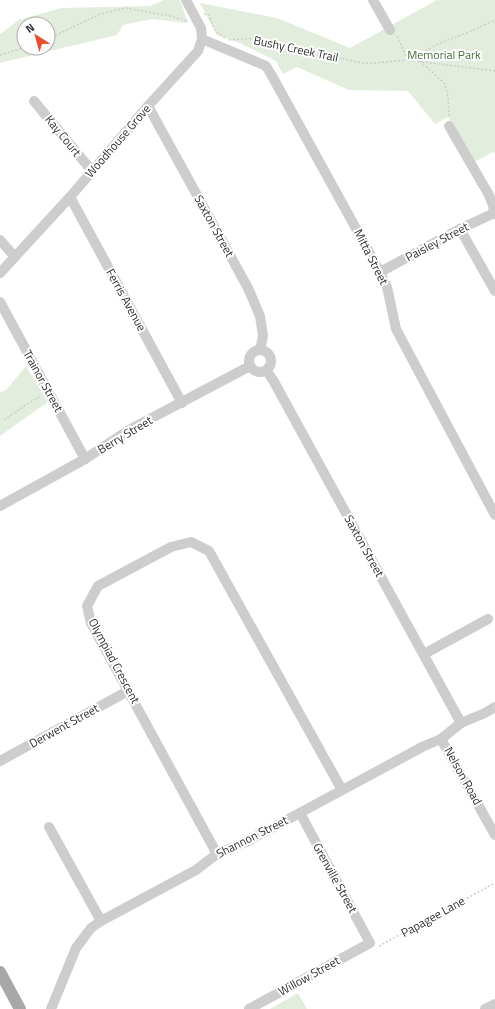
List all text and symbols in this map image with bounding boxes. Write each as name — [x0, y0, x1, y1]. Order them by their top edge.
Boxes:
north arrow — [16, 16, 56, 56]
text: N — [22, 19, 38, 37]
street label: Bushy Creek Trail — [252, 30, 340, 67]
park label: Memorial Park — [407, 45, 481, 64]
street label: Woodhouse Grove — [80, 100, 155, 182]
street label: Kay Court — [41, 111, 87, 161]
street label: Saxton Street — [190, 191, 240, 261]
street label: Paisley Street — [402, 217, 473, 266]
street label: Mitta Street — [349, 225, 394, 289]
street label: Ferris Avenue — [101, 265, 151, 334]
street label: Trainor Street — [19, 346, 69, 416]
street label: Berry Street — [94, 410, 157, 458]
street label: Saxton Street — [340, 511, 390, 581]
street label: Olympiad Crescent — [84, 615, 145, 708]
street label: Derwent Street — [25, 698, 103, 753]
street label: Nelson Road — [440, 743, 487, 808]
street label: Shannon Street — [213, 810, 292, 863]
street label: Grenville Street — [308, 839, 363, 917]
street label: Papagee Lane — [397, 891, 468, 942]
street label: Willow Street — [274, 950, 344, 1000]

